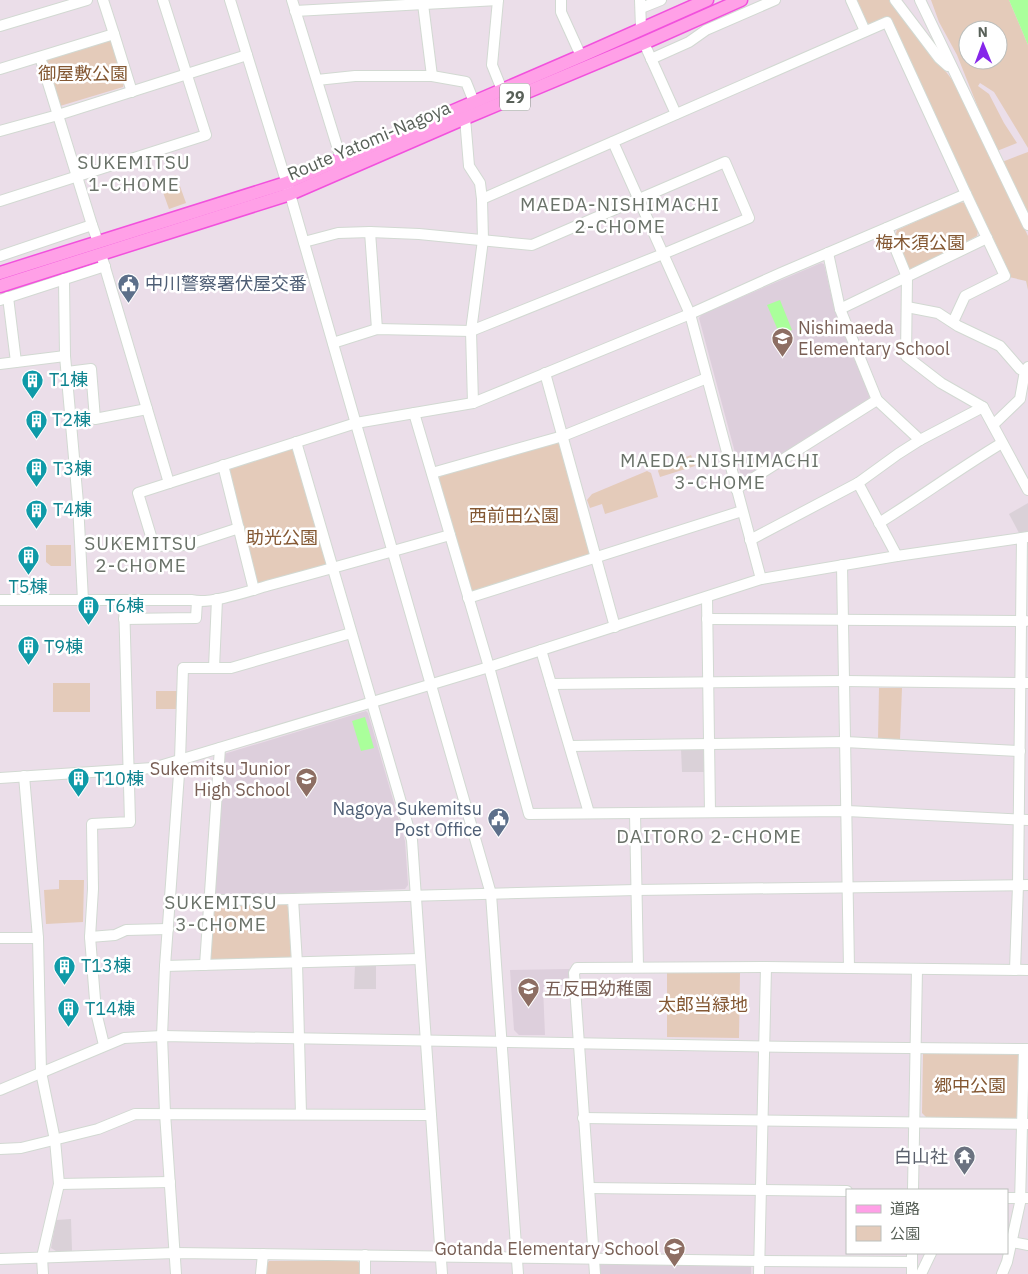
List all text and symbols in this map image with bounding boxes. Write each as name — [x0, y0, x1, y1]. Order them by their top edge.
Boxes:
north arrow — [958, 20, 1008, 70]
text: N — [978, 23, 988, 41]
park label: 御屋敷公園 — [38, 62, 128, 85]
road number: 29 — [500, 84, 530, 110]
street label: Route Yatomi-Nagoya — [284, 96, 454, 185]
district label: SUKEMITSU 1-CHOME — [77, 150, 191, 196]
district label: MAEDA-NISHIMACHI 2-CHOME — [520, 192, 720, 238]
park label: 梅木須公園 — [875, 231, 965, 254]
public building icon: 中川警察署伏屋交番 — [117, 272, 141, 303]
place label: 中川警察署伏屋交番 — [145, 272, 307, 295]
place label: Nishimaeda Elementary School — [798, 316, 950, 360]
school or university icon: Nishimaeda Elementary School — [770, 326, 794, 357]
building icon: T1棟 — [21, 368, 45, 399]
place label: T1棟 — [49, 368, 88, 391]
building icon: T2棟 — [24, 408, 48, 439]
place label: T2棟 — [52, 408, 91, 431]
district label: MAEDA-NISHIMACHI 3-CHOME — [620, 448, 820, 494]
building icon: T3棟 — [25, 457, 49, 488]
place label: T3棟 — [53, 457, 92, 480]
building icon: T4棟 — [25, 498, 49, 529]
place label: T4棟 — [53, 498, 92, 521]
park label: 西前田公園 — [469, 504, 559, 527]
park label: 助光公園 — [246, 526, 318, 549]
district label: SUKEMITSU 2-CHOME — [84, 531, 198, 577]
building icon: T5棟 — [16, 545, 40, 576]
place label: T5棟 — [8, 575, 48, 598]
building icon: T6棟 — [77, 594, 101, 625]
place label: T6棟 — [105, 594, 144, 617]
building icon: T9棟 — [16, 635, 40, 666]
place label: T9棟 — [44, 635, 83, 658]
place label: Sukemitsu Junior High School — [150, 757, 290, 801]
building icon: T10棟 — [66, 767, 90, 798]
place label: T10棟 — [94, 767, 144, 790]
school or university icon: Sukemitsu Junior High School — [294, 767, 318, 798]
place label: Nagoya Sukemitsu Post Office — [332, 797, 482, 841]
public building icon: Nagoya Sukemitsu Post Office — [486, 807, 510, 838]
district label: DAITORO 2-CHOME — [616, 824, 802, 848]
district label: SUKEMITSU 3-CHOME — [164, 890, 278, 936]
building icon: T13棟 — [53, 954, 77, 985]
place label: T13棟 — [81, 954, 131, 977]
school or university icon: 五反田幼稚園 — [516, 977, 540, 1008]
place label: 五反田幼稚園 — [544, 977, 652, 1000]
park label: 太郎当緑地 — [658, 993, 748, 1016]
building icon: T14棟 — [57, 997, 81, 1028]
place label: T14棟 — [85, 997, 135, 1020]
park label: 郷中公園 — [934, 1074, 1006, 1097]
place label: 白山社 — [894, 1145, 948, 1168]
temple icon: 白山社 — [952, 1145, 976, 1176]
legend — [846, 1189, 1008, 1254]
text: 道路 — [890, 1199, 920, 1218]
text: 公園 — [890, 1224, 920, 1243]
place label: Gotanda Elementary School — [434, 1237, 659, 1260]
school or university icon: Gotanda Elementary School — [663, 1237, 687, 1268]

